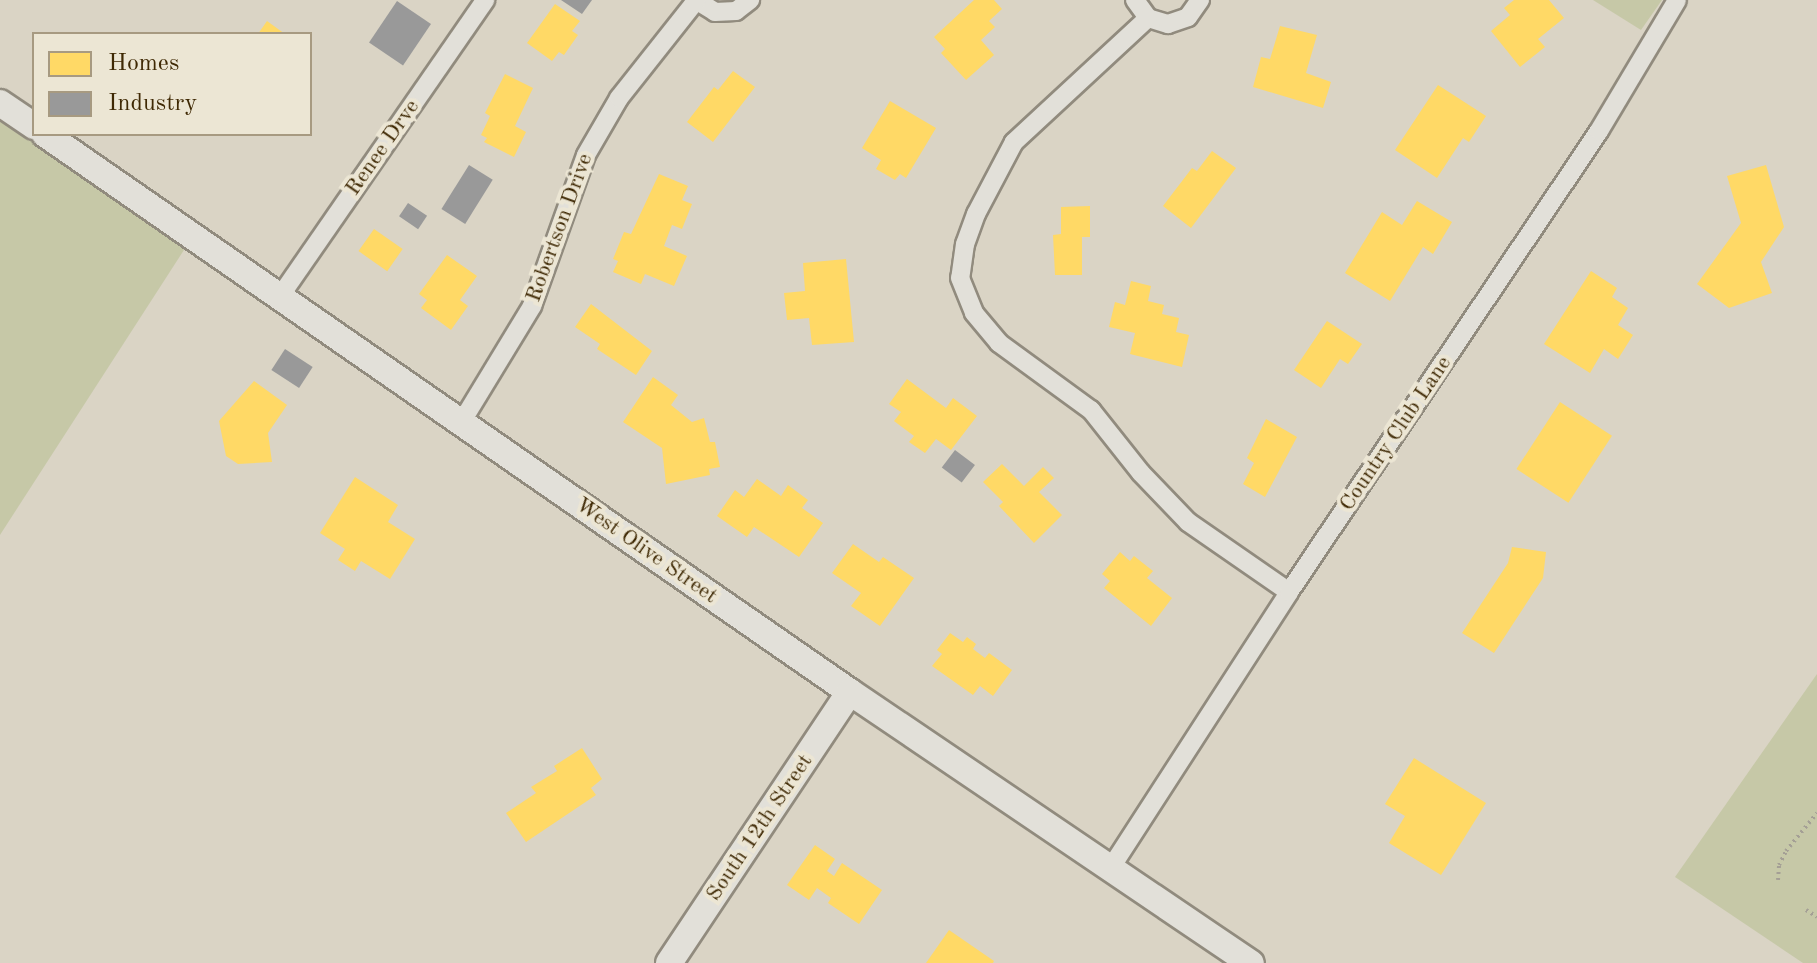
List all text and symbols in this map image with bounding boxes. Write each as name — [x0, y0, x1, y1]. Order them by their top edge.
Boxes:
legend — [32, 32, 312, 136]
text: Homes — [108, 52, 179, 76]
text: Industry — [108, 92, 197, 116]
street label: Renee Drve — [340, 95, 426, 201]
street label: Robertson Drive — [521, 150, 599, 306]
street label: Country Club Lane — [1334, 351, 1458, 517]
street label: West Olive Street — [570, 492, 722, 610]
street label: South 12th Street — [701, 749, 819, 907]

